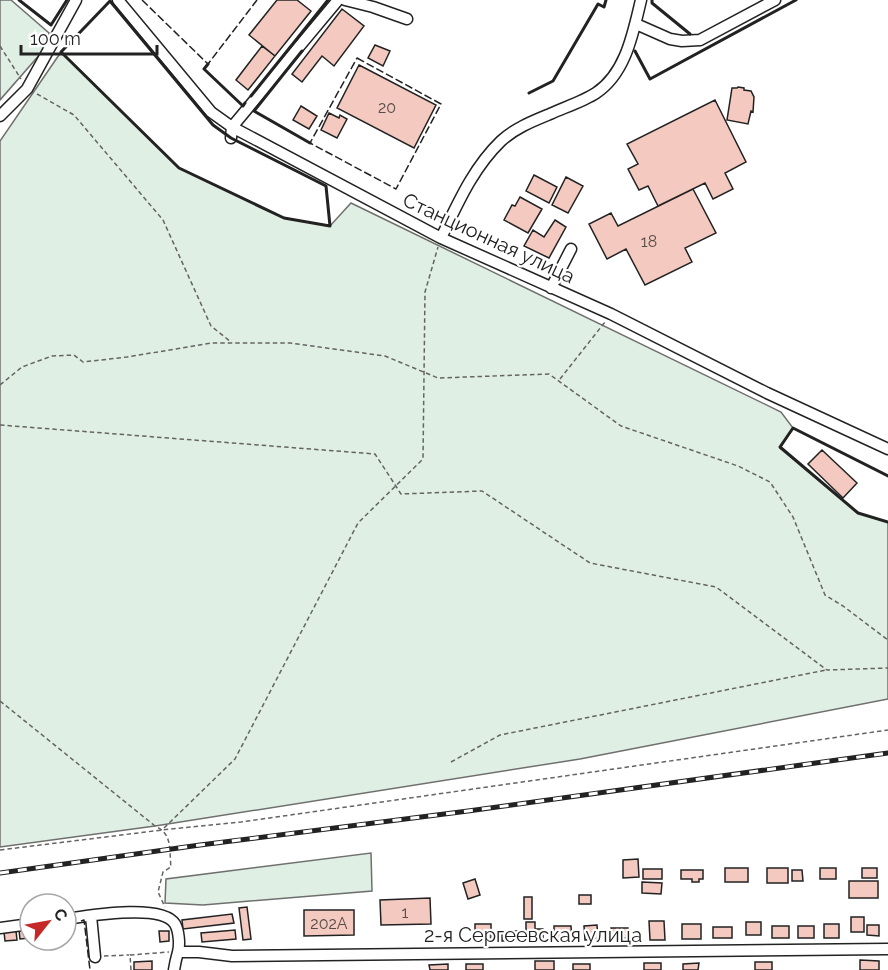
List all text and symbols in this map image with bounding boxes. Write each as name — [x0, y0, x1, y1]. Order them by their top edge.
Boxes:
scale bar — [21, 18, 158, 56]
text: 100 m — [30, 28, 81, 49]
house number: 20 — [378, 98, 396, 117]
street label: Станционная улица — [399, 188, 579, 288]
house number: 18 — [641, 232, 657, 251]
north arrow — [18, 892, 78, 952]
house number: 1 — [402, 903, 409, 922]
text: С — [49, 905, 71, 924]
house number: 202А — [310, 914, 348, 933]
street label: 2-я Сергеевская улица — [424, 923, 642, 947]

